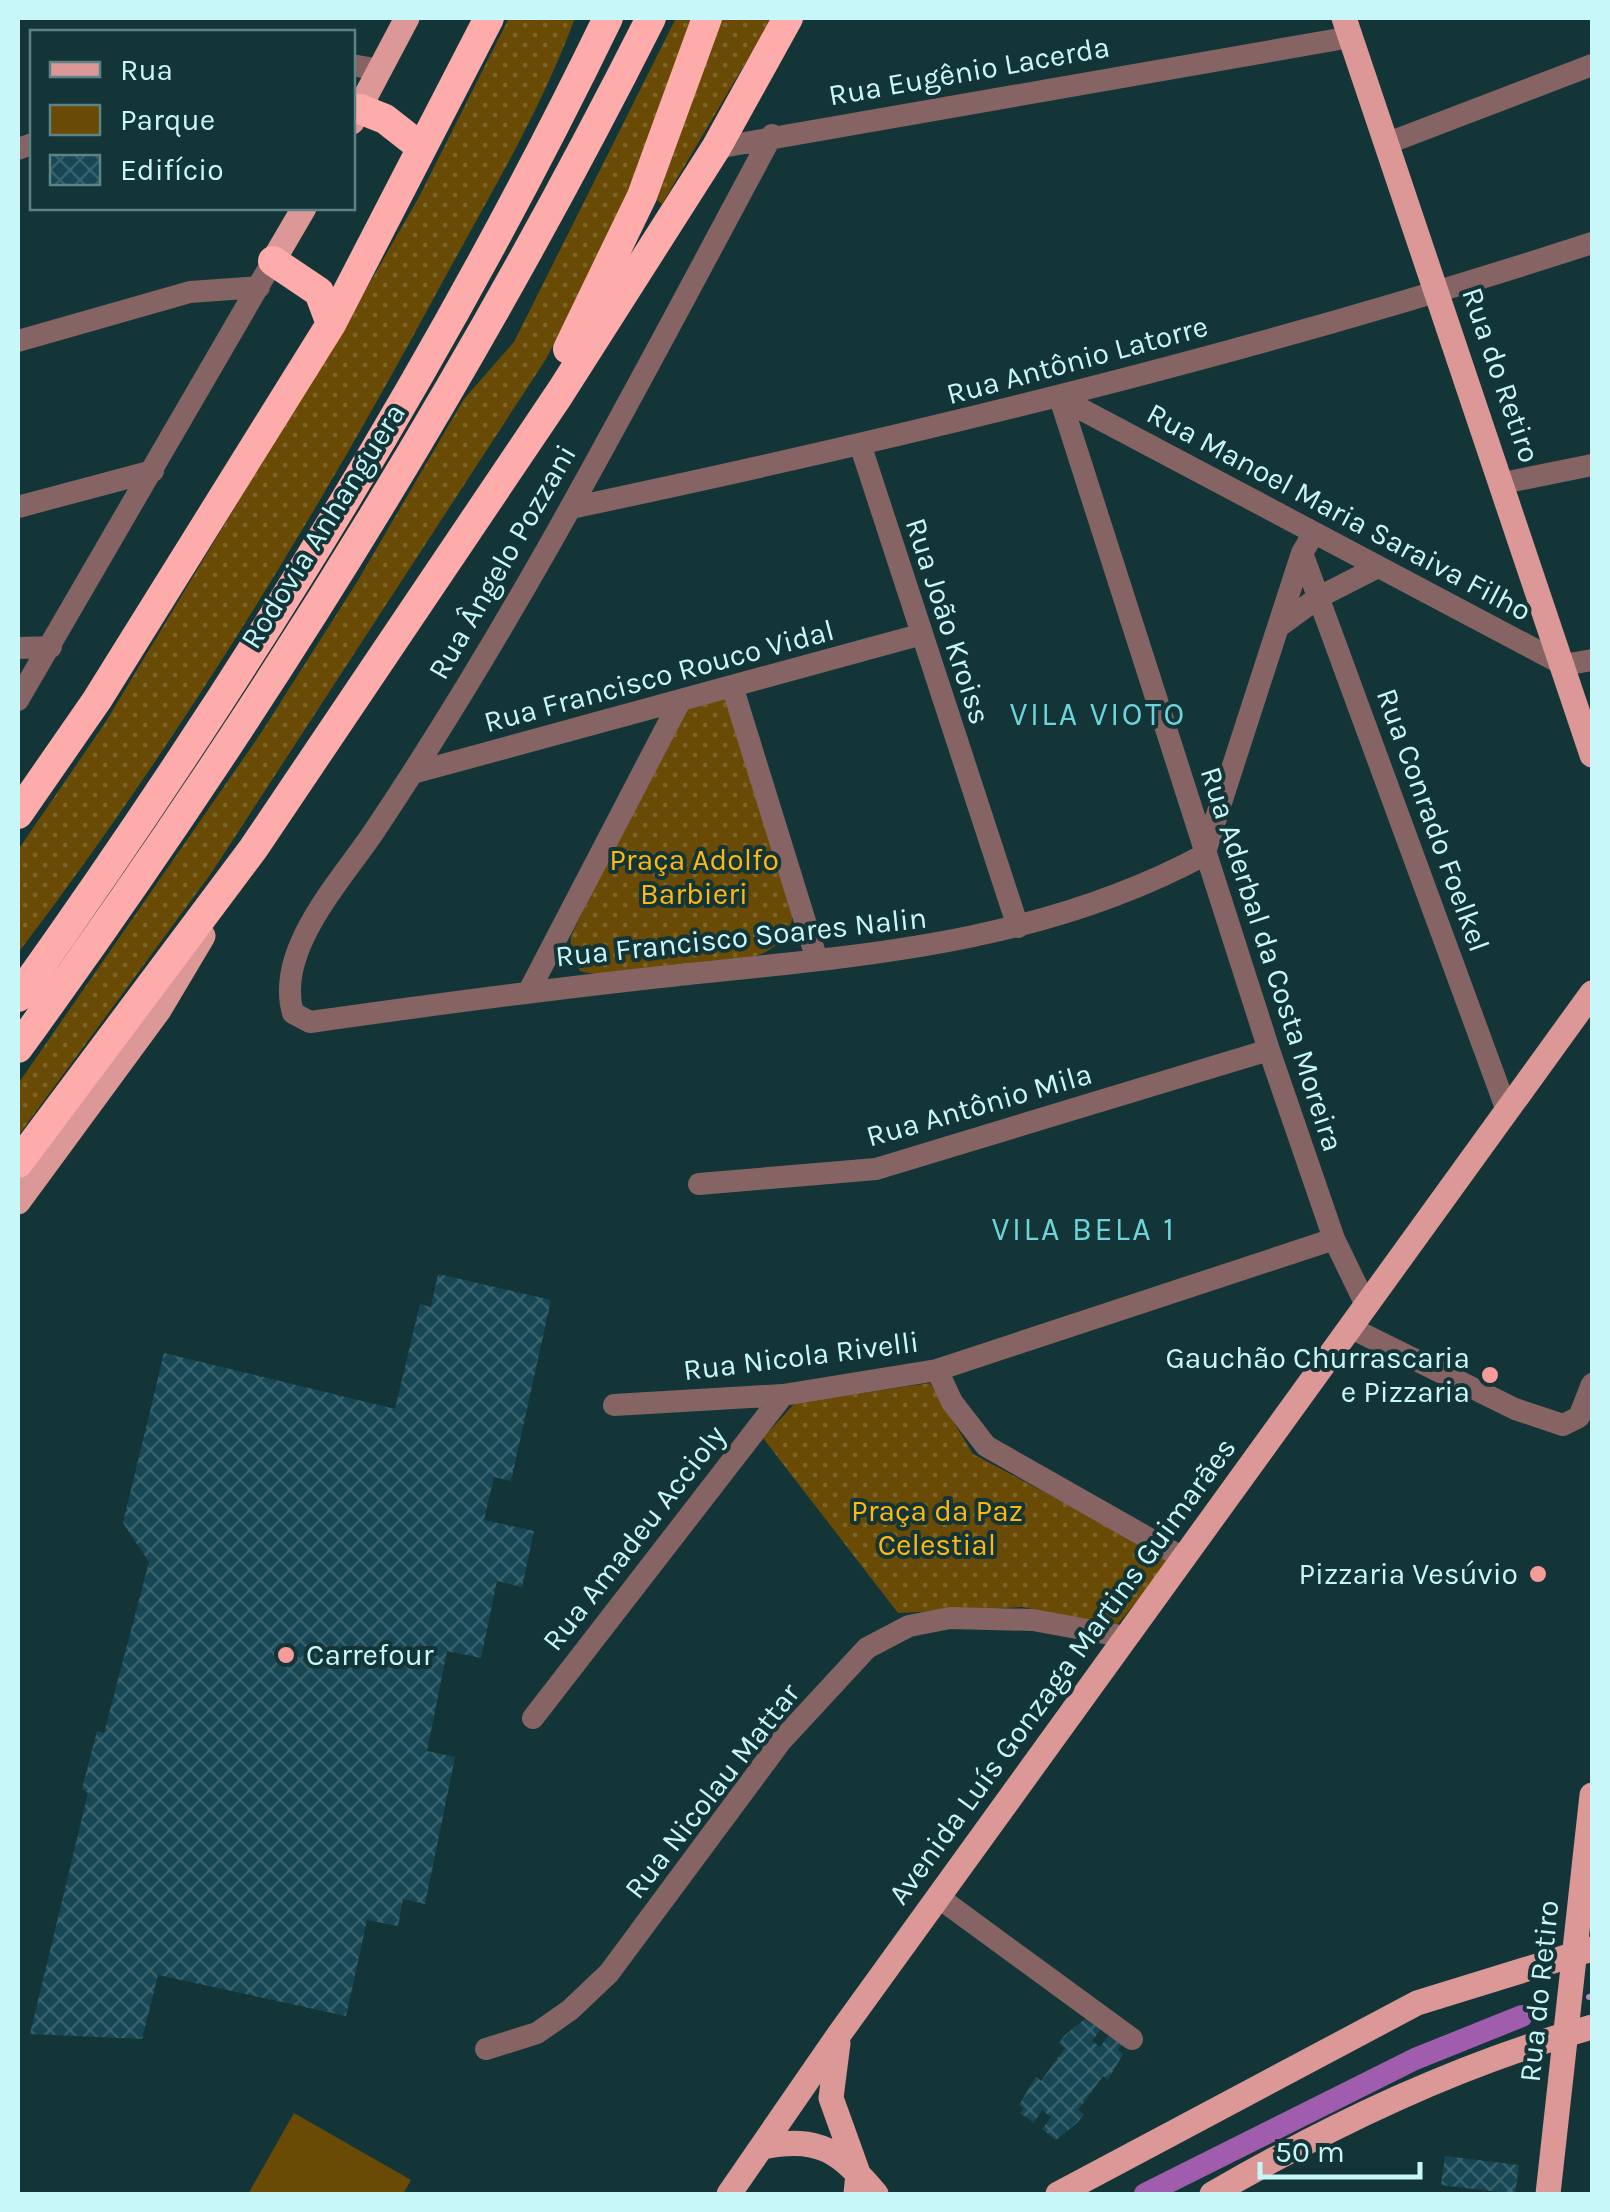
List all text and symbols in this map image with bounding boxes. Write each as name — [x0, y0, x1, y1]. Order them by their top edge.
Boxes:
street label: Rua Eugênio Lacerda — [826, 29, 1112, 113]
legend — [30, 30, 355, 210]
text: Rua — [120, 52, 173, 88]
text: Parque — [120, 102, 215, 138]
text: Edifício — [120, 152, 224, 188]
street label: Rua do Retiro — [1454, 283, 1548, 467]
street label: Rua Antônio Latorre — [942, 308, 1212, 412]
street label: Rua Manoel Maria Saraiva Filho — [1141, 395, 1537, 629]
street label: Rodovia Anhanguera — [233, 397, 413, 655]
street label: Rua Ângelo Pozzani — [420, 438, 584, 686]
street label: Rua João Kroiss — [898, 513, 998, 729]
street label: Rua Francisco Rouco Vidal — [480, 612, 838, 740]
street label: Rua Conrado Foelkel — [1369, 683, 1497, 957]
district label: VILA VIOTO — [1009, 696, 1187, 733]
street label: Rua Aderbal da Costa Moreira — [1193, 762, 1351, 1156]
park label: Praça Adolfo Barbieri — [609, 842, 779, 912]
street label: Rua Francisco Soares Nalin — [554, 900, 928, 974]
street label: Rua Antônio Mila — [862, 1056, 1096, 1154]
district label: VILA BELA 1 — [992, 1211, 1176, 1248]
street label: Rua Nicola Rivelli — [681, 1324, 921, 1388]
place label: Gauchão Churrascaria e Pizzaria — [1165, 1340, 1470, 1410]
marker: Gauchão Churrascaria e Pizzaria — [1479, 1364, 1501, 1386]
street label: Rua Amadeu Accioly — [535, 1418, 733, 1658]
street label: Avenida Luís Gonzaga Martins Guimarães — [880, 1431, 1244, 1911]
park label: Praça da Paz Celestial — [851, 1493, 1023, 1563]
place label: Pizzaria Vesúvio — [1298, 1556, 1518, 1592]
marker: Pizzaria Vesúvio — [1527, 1563, 1549, 1585]
place label: Carrefour — [306, 1637, 434, 1673]
marker: Carrefour — [275, 1644, 297, 1666]
street label: Rua Nicolau Mattar — [617, 1676, 807, 1906]
street label: Rua do Retiro — [1512, 1898, 1566, 2084]
scale bar — [1260, 2117, 1420, 2179]
text: 50 m — [1275, 2134, 1345, 2170]

